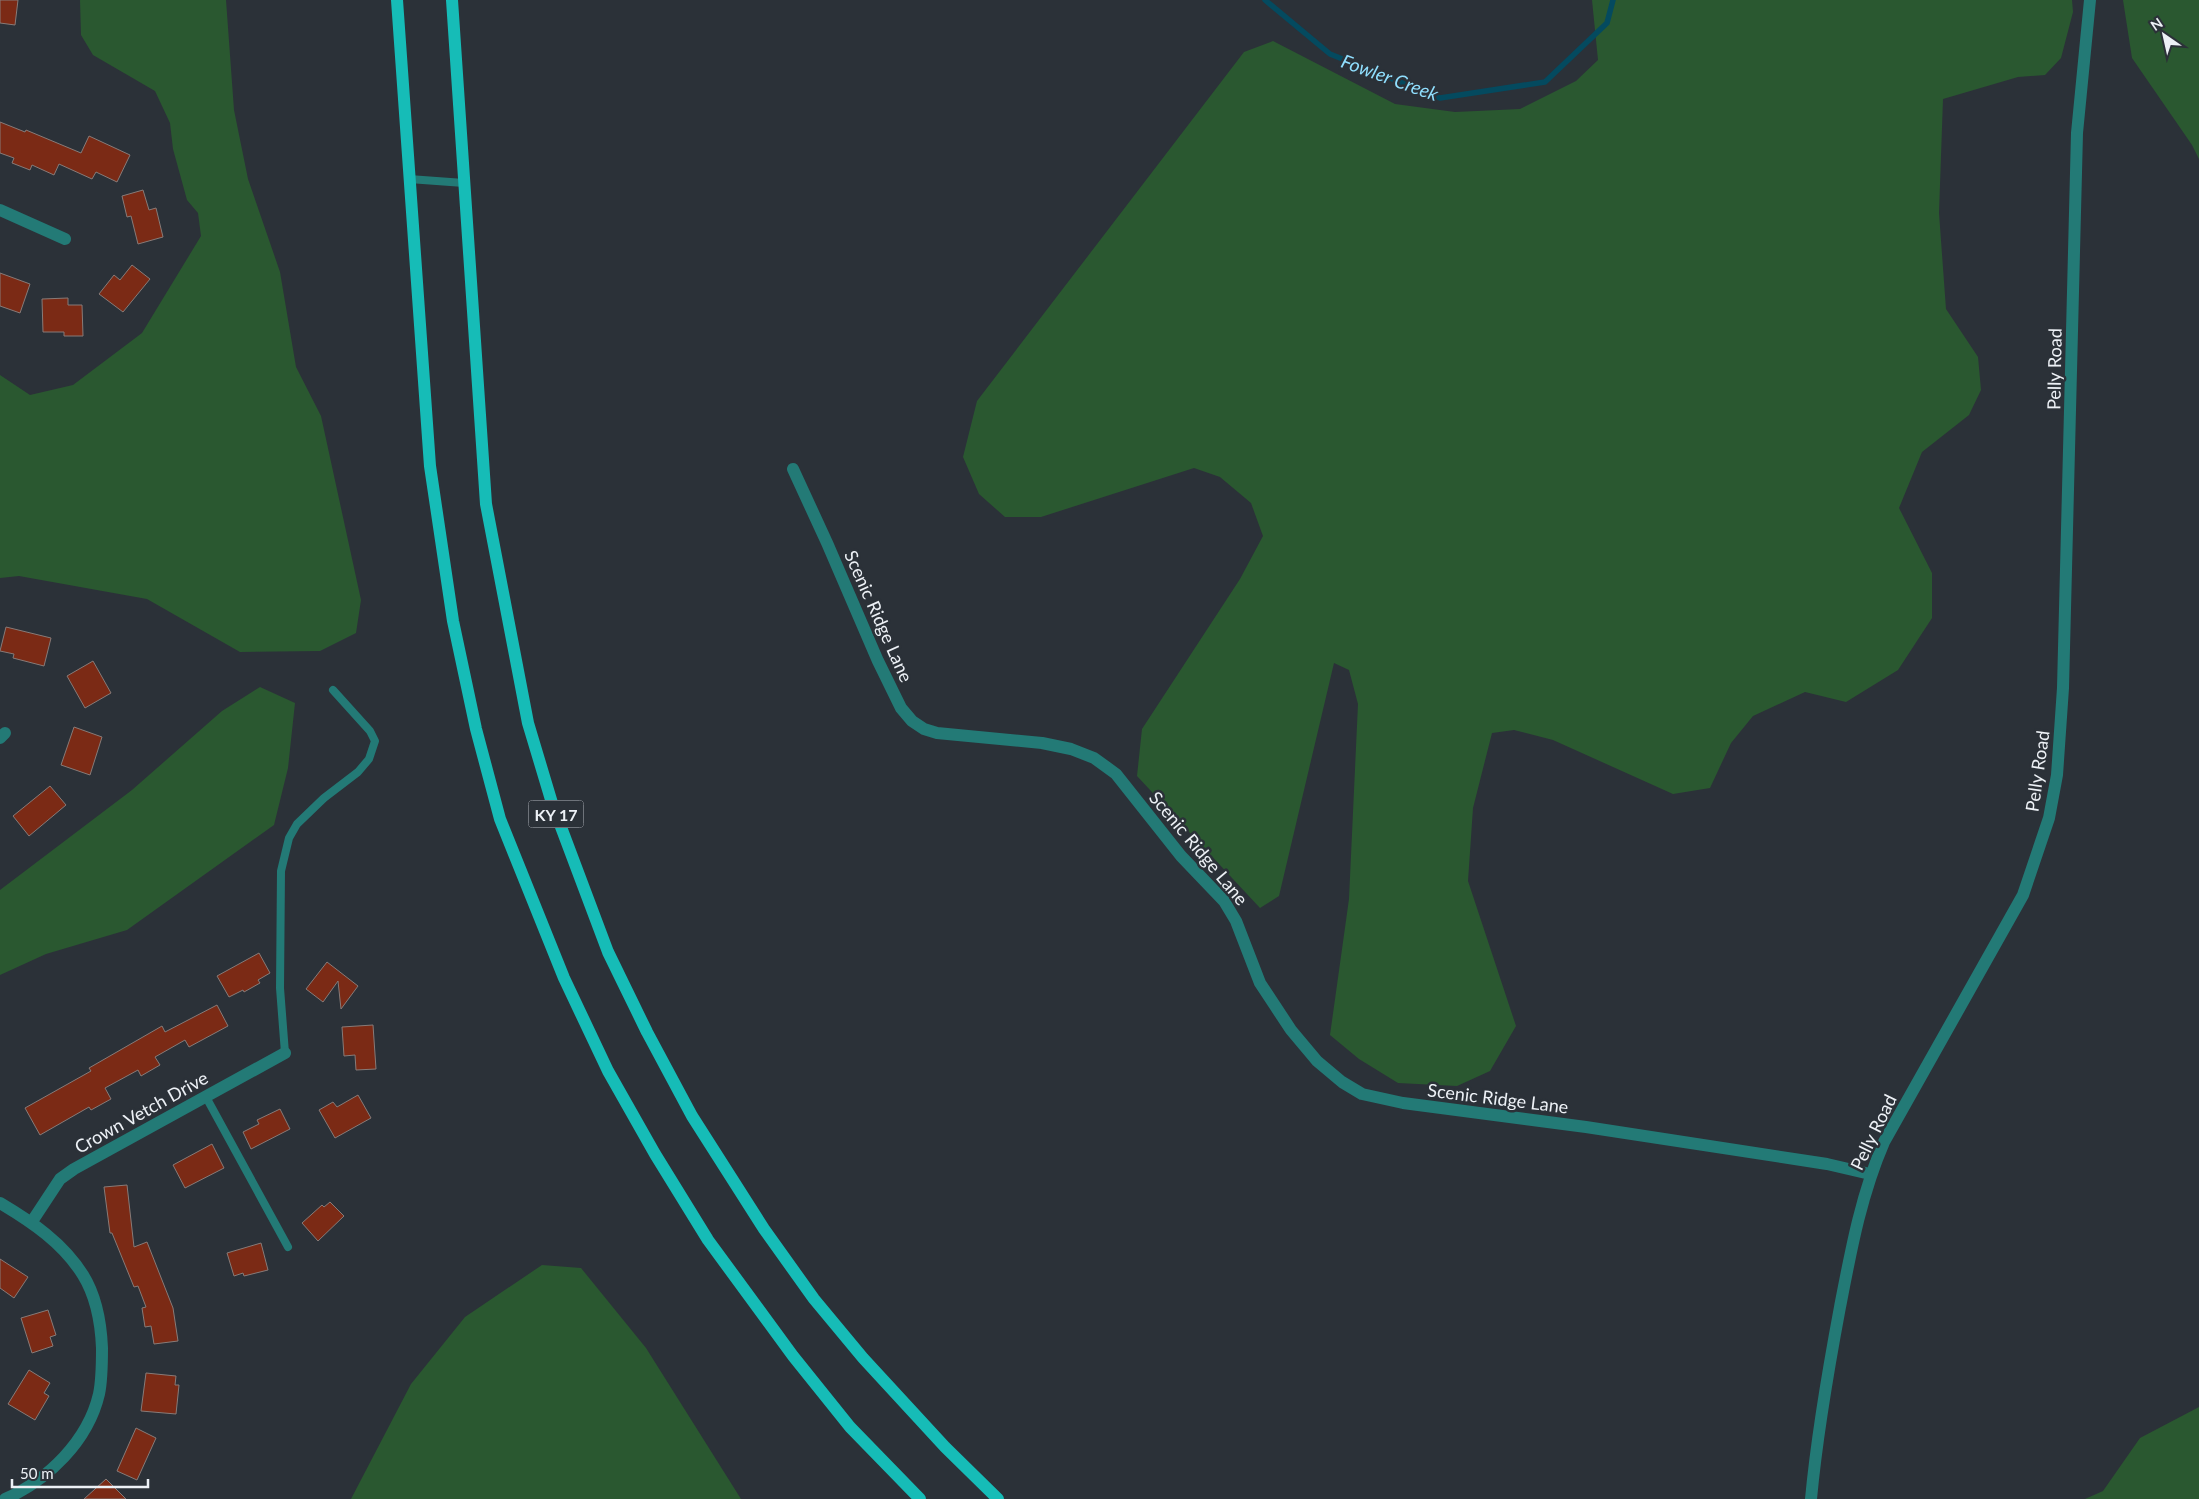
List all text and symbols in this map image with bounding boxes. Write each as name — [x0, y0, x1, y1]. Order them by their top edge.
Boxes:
north arrow — [2139, 10, 2189, 60]
text: N — [2147, 14, 2166, 34]
water label: Fowler Creek — [1338, 49, 1443, 106]
street label: Pelly Road — [2042, 328, 2066, 410]
street label: Scenic Ridge Lane — [840, 547, 918, 685]
street label: Pelly Road — [2020, 729, 2054, 813]
street label: Scenic Ridge Lane — [1145, 787, 1253, 909]
road number: KY 17 — [528, 801, 584, 828]
street label: Crown Vetch Drive — [70, 1066, 212, 1158]
street label: Scenic Ridge Lane — [1426, 1078, 1570, 1118]
street label: Pelly Road — [1845, 1090, 1901, 1174]
scale bar — [12, 1456, 149, 1488]
text: 50 m — [20, 1464, 54, 1482]

